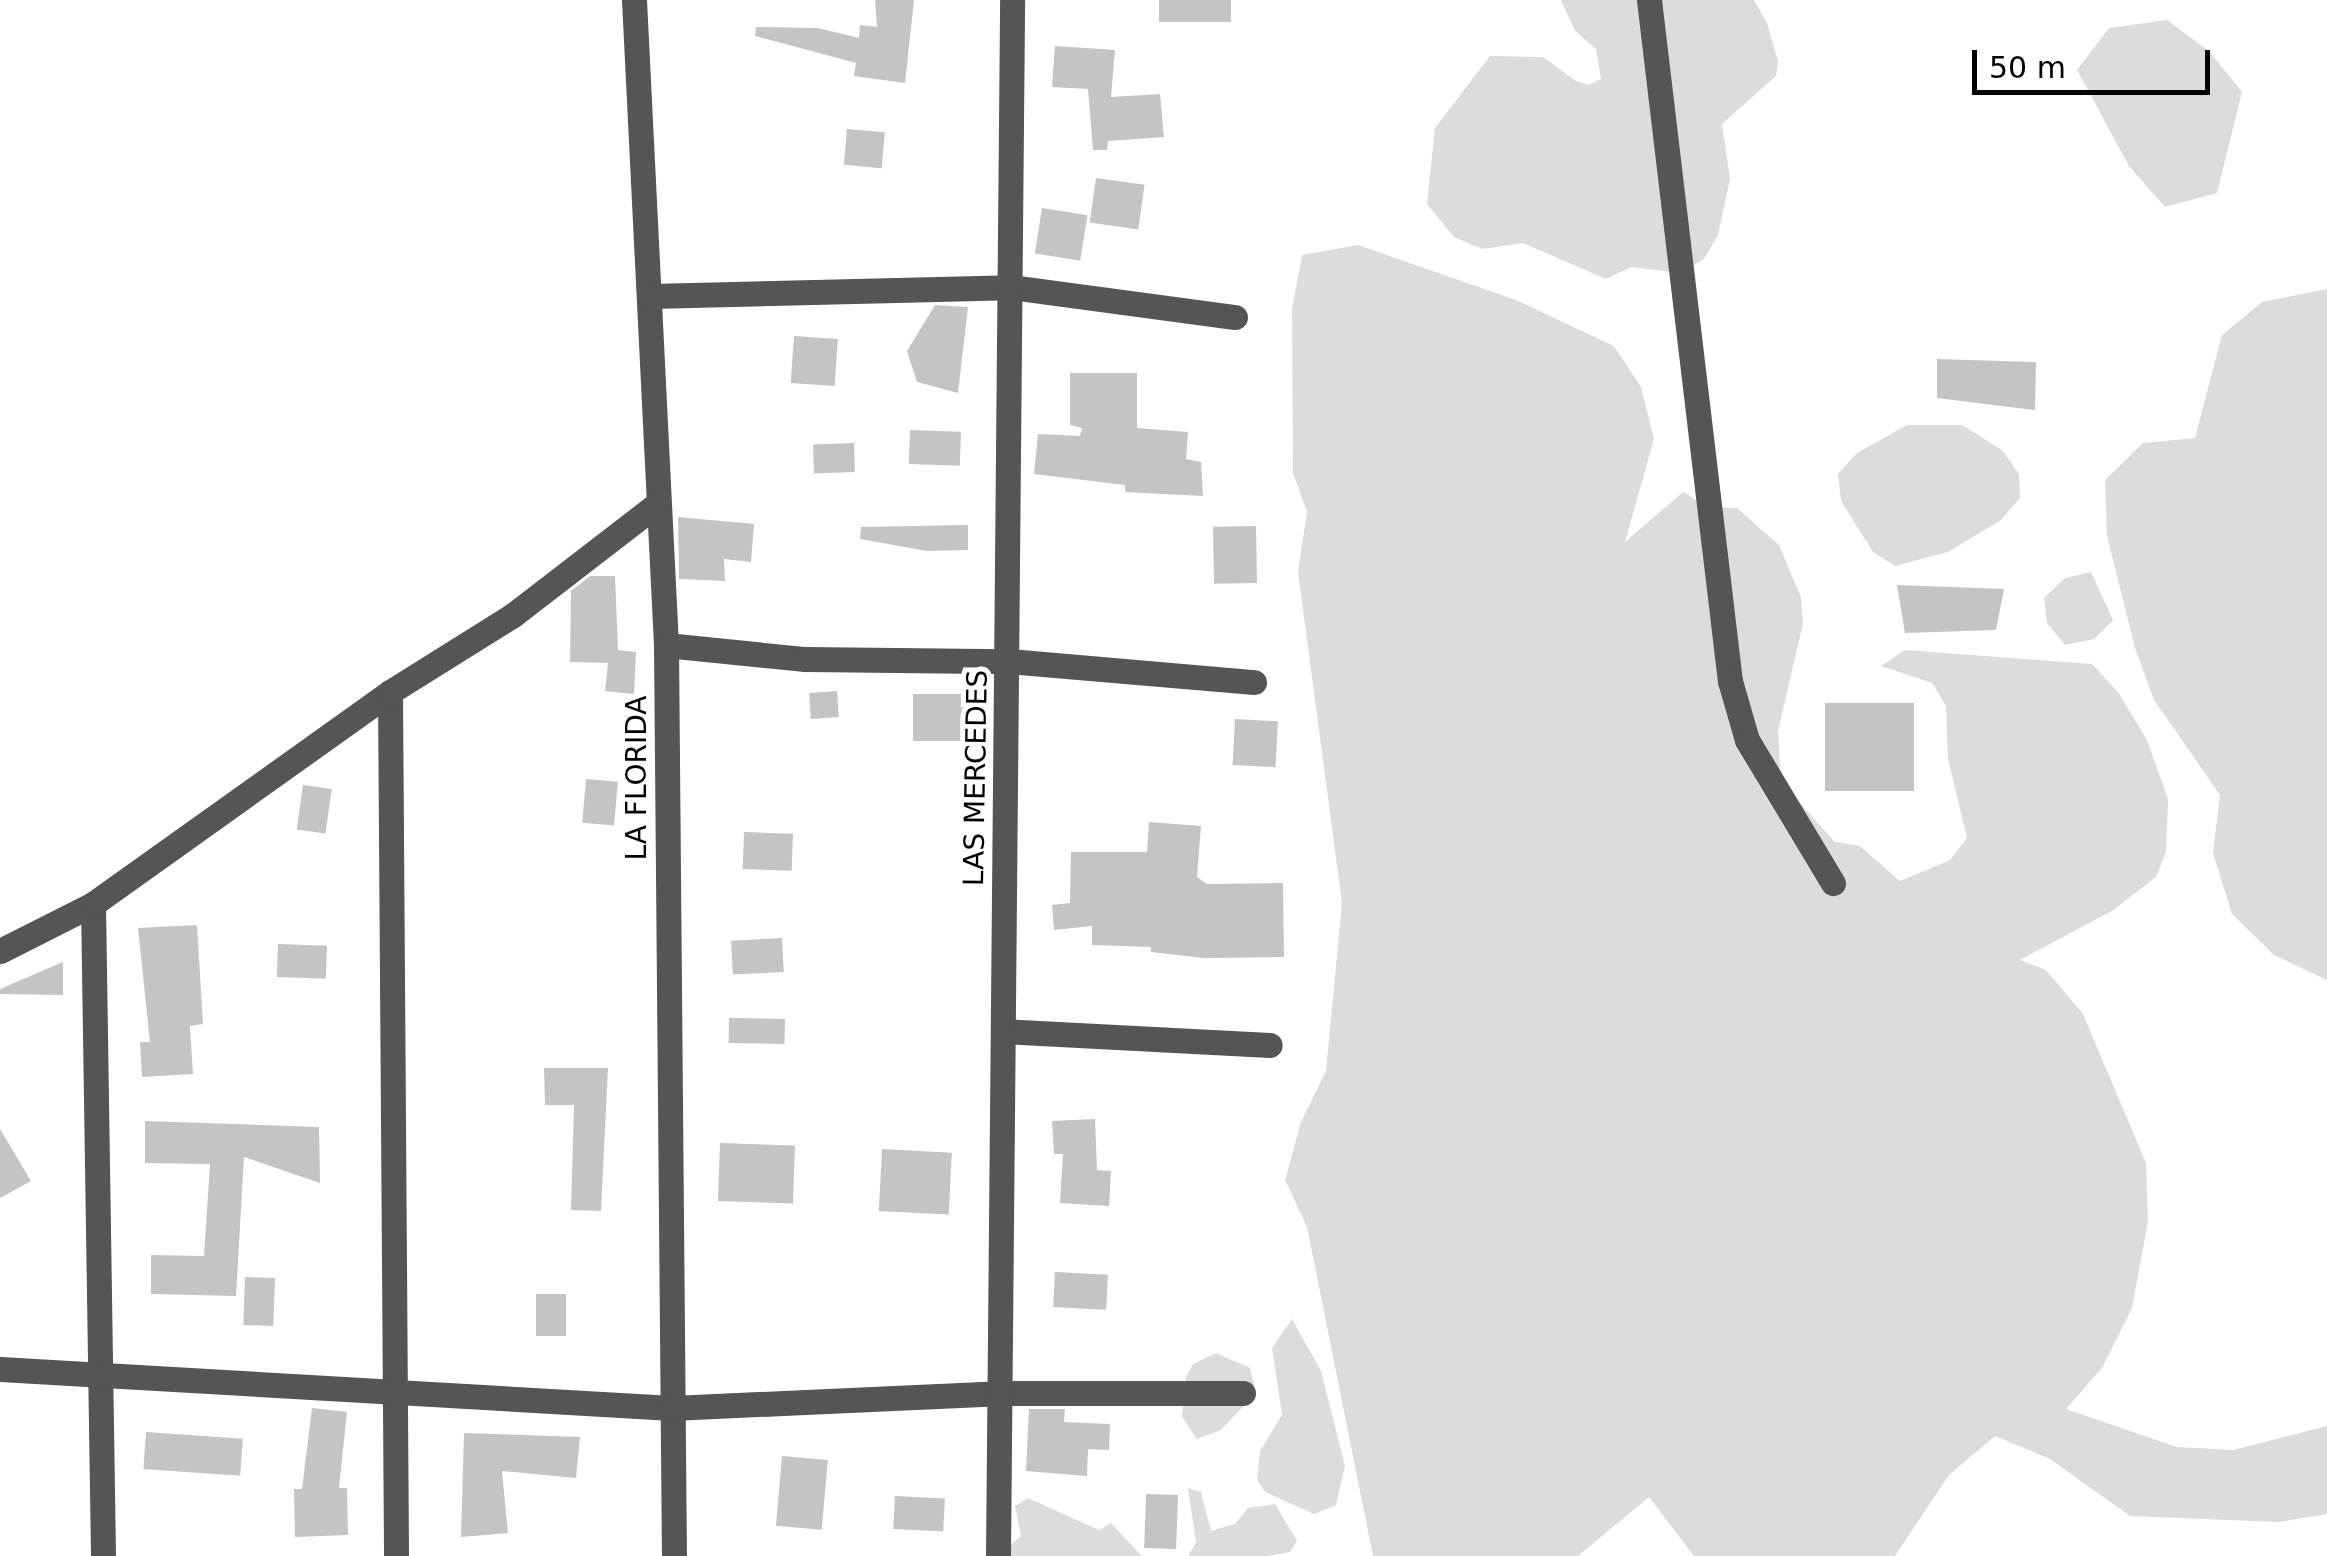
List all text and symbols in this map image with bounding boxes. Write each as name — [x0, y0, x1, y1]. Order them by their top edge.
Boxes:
scale bar — [1977, 30, 2214, 92]
text: 50 m — [1989, 50, 2066, 85]
street label: LAS MERCEDES — [957, 670, 995, 886]
street label: LA FLORIDA — [620, 696, 654, 860]

